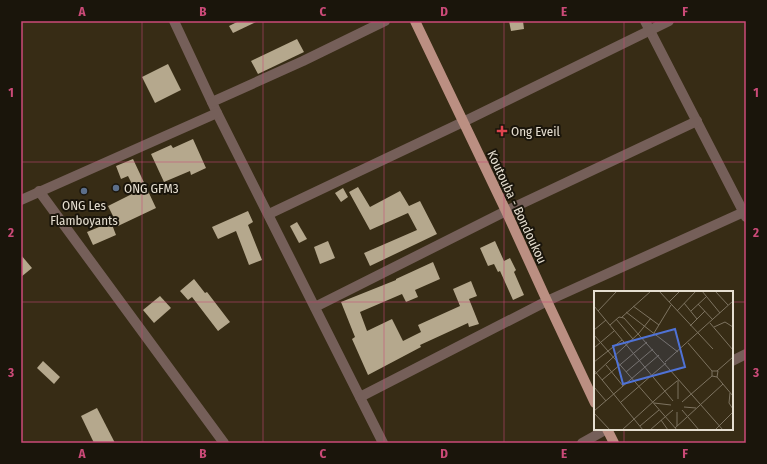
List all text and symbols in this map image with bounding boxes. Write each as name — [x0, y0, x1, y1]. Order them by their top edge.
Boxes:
text: A — [77, 4, 86, 19]
text: B — [199, 4, 207, 19]
text: C — [320, 4, 327, 19]
text: D — [440, 4, 448, 19]
text: E — [561, 4, 567, 19]
text: F — [682, 4, 688, 19]
text: 1 — [8, 85, 14, 100]
text: 1 — [753, 85, 759, 100]
place label: Ong Eveil — [511, 124, 560, 139]
marker: Ong Eveil — [496, 125, 508, 137]
street label: Koutouba - Bondoukou — [484, 148, 550, 266]
place label: ONG GFM3 — [124, 181, 179, 196]
marker: ONG GFM3 — [111, 183, 121, 193]
marker: ONG Les Flamboyants — [79, 186, 89, 196]
place label: ONG Les Flamboyants — [50, 198, 118, 228]
text: 2 — [7, 225, 14, 240]
text: 2 — [752, 225, 759, 240]
inset map — [594, 291, 733, 430]
text: 3 — [7, 365, 14, 380]
text: 3 — [752, 365, 759, 380]
text: A — [77, 446, 86, 461]
text: B — [199, 446, 207, 461]
text: C — [320, 446, 327, 461]
text: D — [440, 446, 448, 461]
text: E — [561, 446, 567, 461]
text: F — [682, 446, 688, 461]

